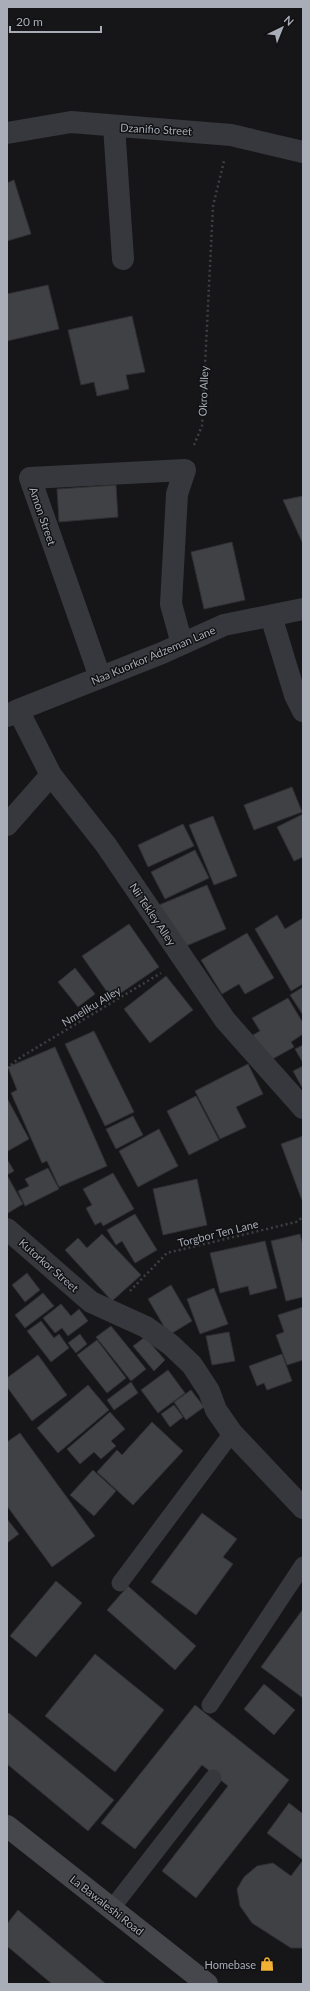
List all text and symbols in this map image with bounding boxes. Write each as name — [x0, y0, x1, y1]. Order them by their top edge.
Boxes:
scale bar — [10, 8, 101, 34]
north arrow — [262, 8, 302, 48]
text: N — [282, 13, 297, 28]
text: 20 m — [16, 14, 43, 29]
street label: Dzanifio Street — [120, 121, 192, 137]
street label: Okro Alley — [196, 365, 210, 417]
street label: Amon Street — [27, 485, 59, 547]
street label: Naa Kuorkor Adzeman Lane — [89, 623, 217, 687]
street label: Nii Tekley Alley — [127, 880, 179, 948]
street label: Nmeliku Alley — [59, 983, 123, 1029]
street label: Torgbor Ten Lane — [176, 1217, 260, 1249]
street label: Kutorkor Street — [17, 1236, 81, 1294]
street label: La Bawaleshi Road — [68, 1872, 146, 1938]
shop icon: Homebase — [259, 1956, 275, 1972]
place label: Homebase — [204, 1958, 256, 1971]

